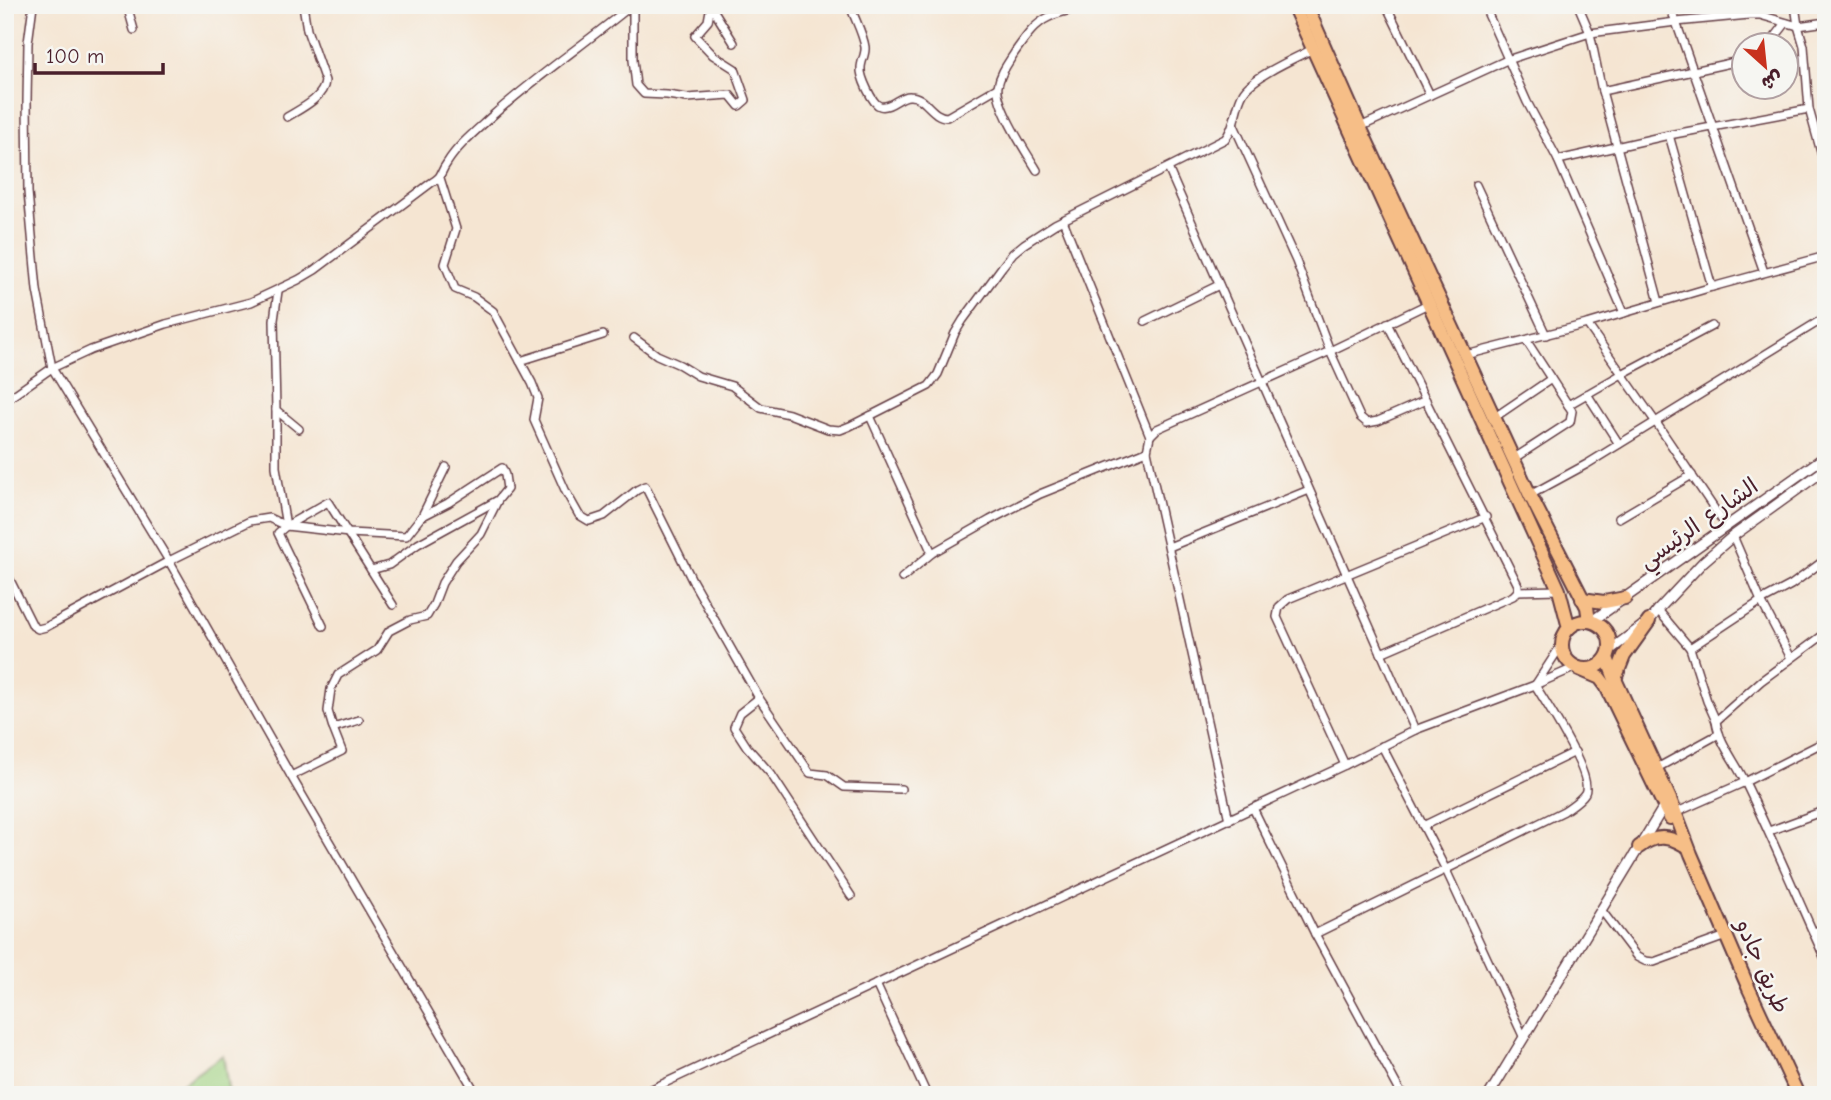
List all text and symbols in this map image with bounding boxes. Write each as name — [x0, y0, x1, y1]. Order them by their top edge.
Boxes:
scale bar — [35, 32, 163, 76]
north arrow — [1730, 32, 1800, 102]
text: 100 m — [46, 44, 104, 68]
text: ش — [1758, 66, 1787, 95]
street label: الشارع الرئيسي — [1633, 472, 1767, 580]
street label: طريق جادو — [1729, 913, 1795, 1017]

